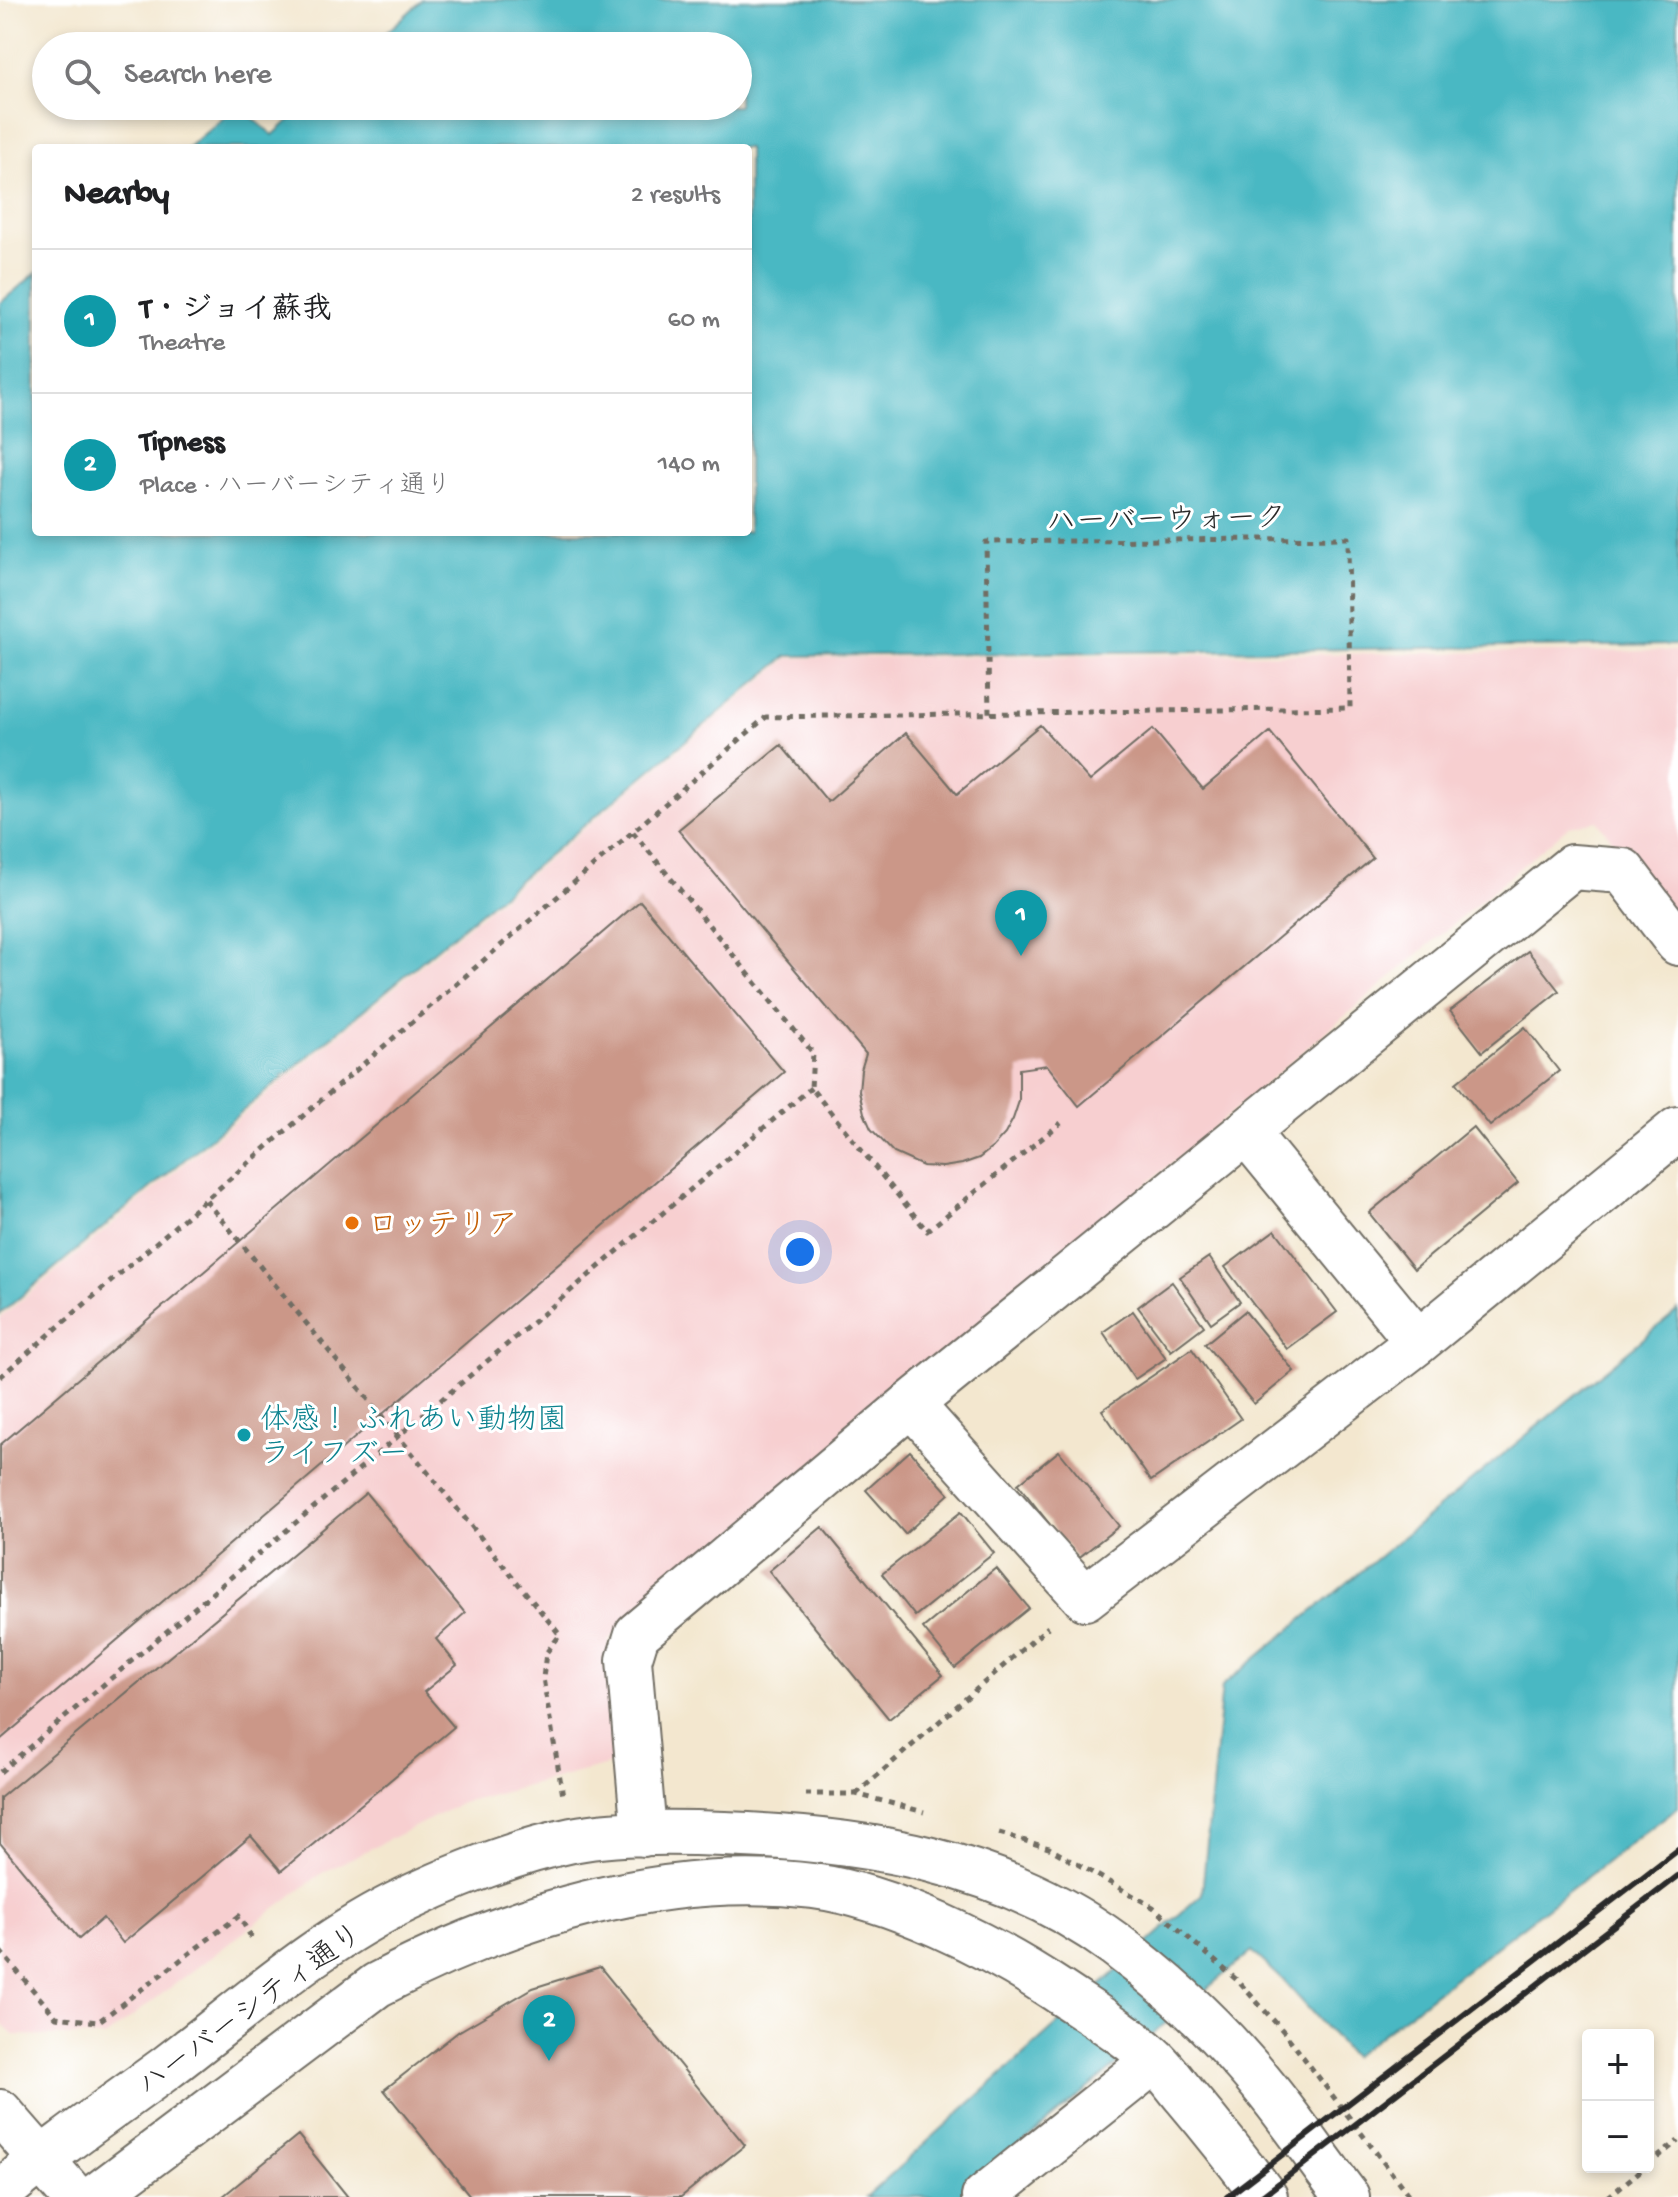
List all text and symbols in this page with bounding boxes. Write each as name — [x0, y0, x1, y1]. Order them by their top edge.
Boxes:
search box — [32, 32, 752, 120]
icon: search — [60, 54, 104, 98]
text: Search here — [124, 59, 272, 94]
text: Nearby — [64, 176, 169, 216]
text: 2 results — [631, 181, 720, 212]
text: T・ジョイ蘇我 — [140, 294, 332, 329]
text: 1 — [85, 306, 95, 337]
text: 60 m — [667, 306, 720, 337]
text: Theatre — [140, 329, 225, 360]
text: Tipness — [140, 427, 225, 462]
text: 2 — [84, 450, 96, 481]
text: 140 m — [658, 450, 720, 481]
text: Place · ハーバーシティ通り — [140, 472, 452, 503]
street label: ハーバーウォーク — [1046, 503, 1286, 542]
pin: 1 — [995, 890, 1047, 956]
place label: ロッテリア — [368, 1210, 518, 1245]
marker: ロッテリア — [343, 1214, 361, 1232]
your location — [780, 1232, 820, 1272]
place label: 体感！ ふれあい動物園 ライフズー — [260, 1403, 567, 1474]
marker: 体感！ ふれあい動物園 ライフズー — [235, 1426, 253, 1444]
street label: ハーバーシティ通り — [132, 1918, 371, 2105]
pin: 2 — [523, 1995, 575, 2061]
map controls — [1582, 2029, 1654, 2173]
button: + — [1582, 2029, 1654, 2101]
button: − — [1582, 2101, 1654, 2173]

